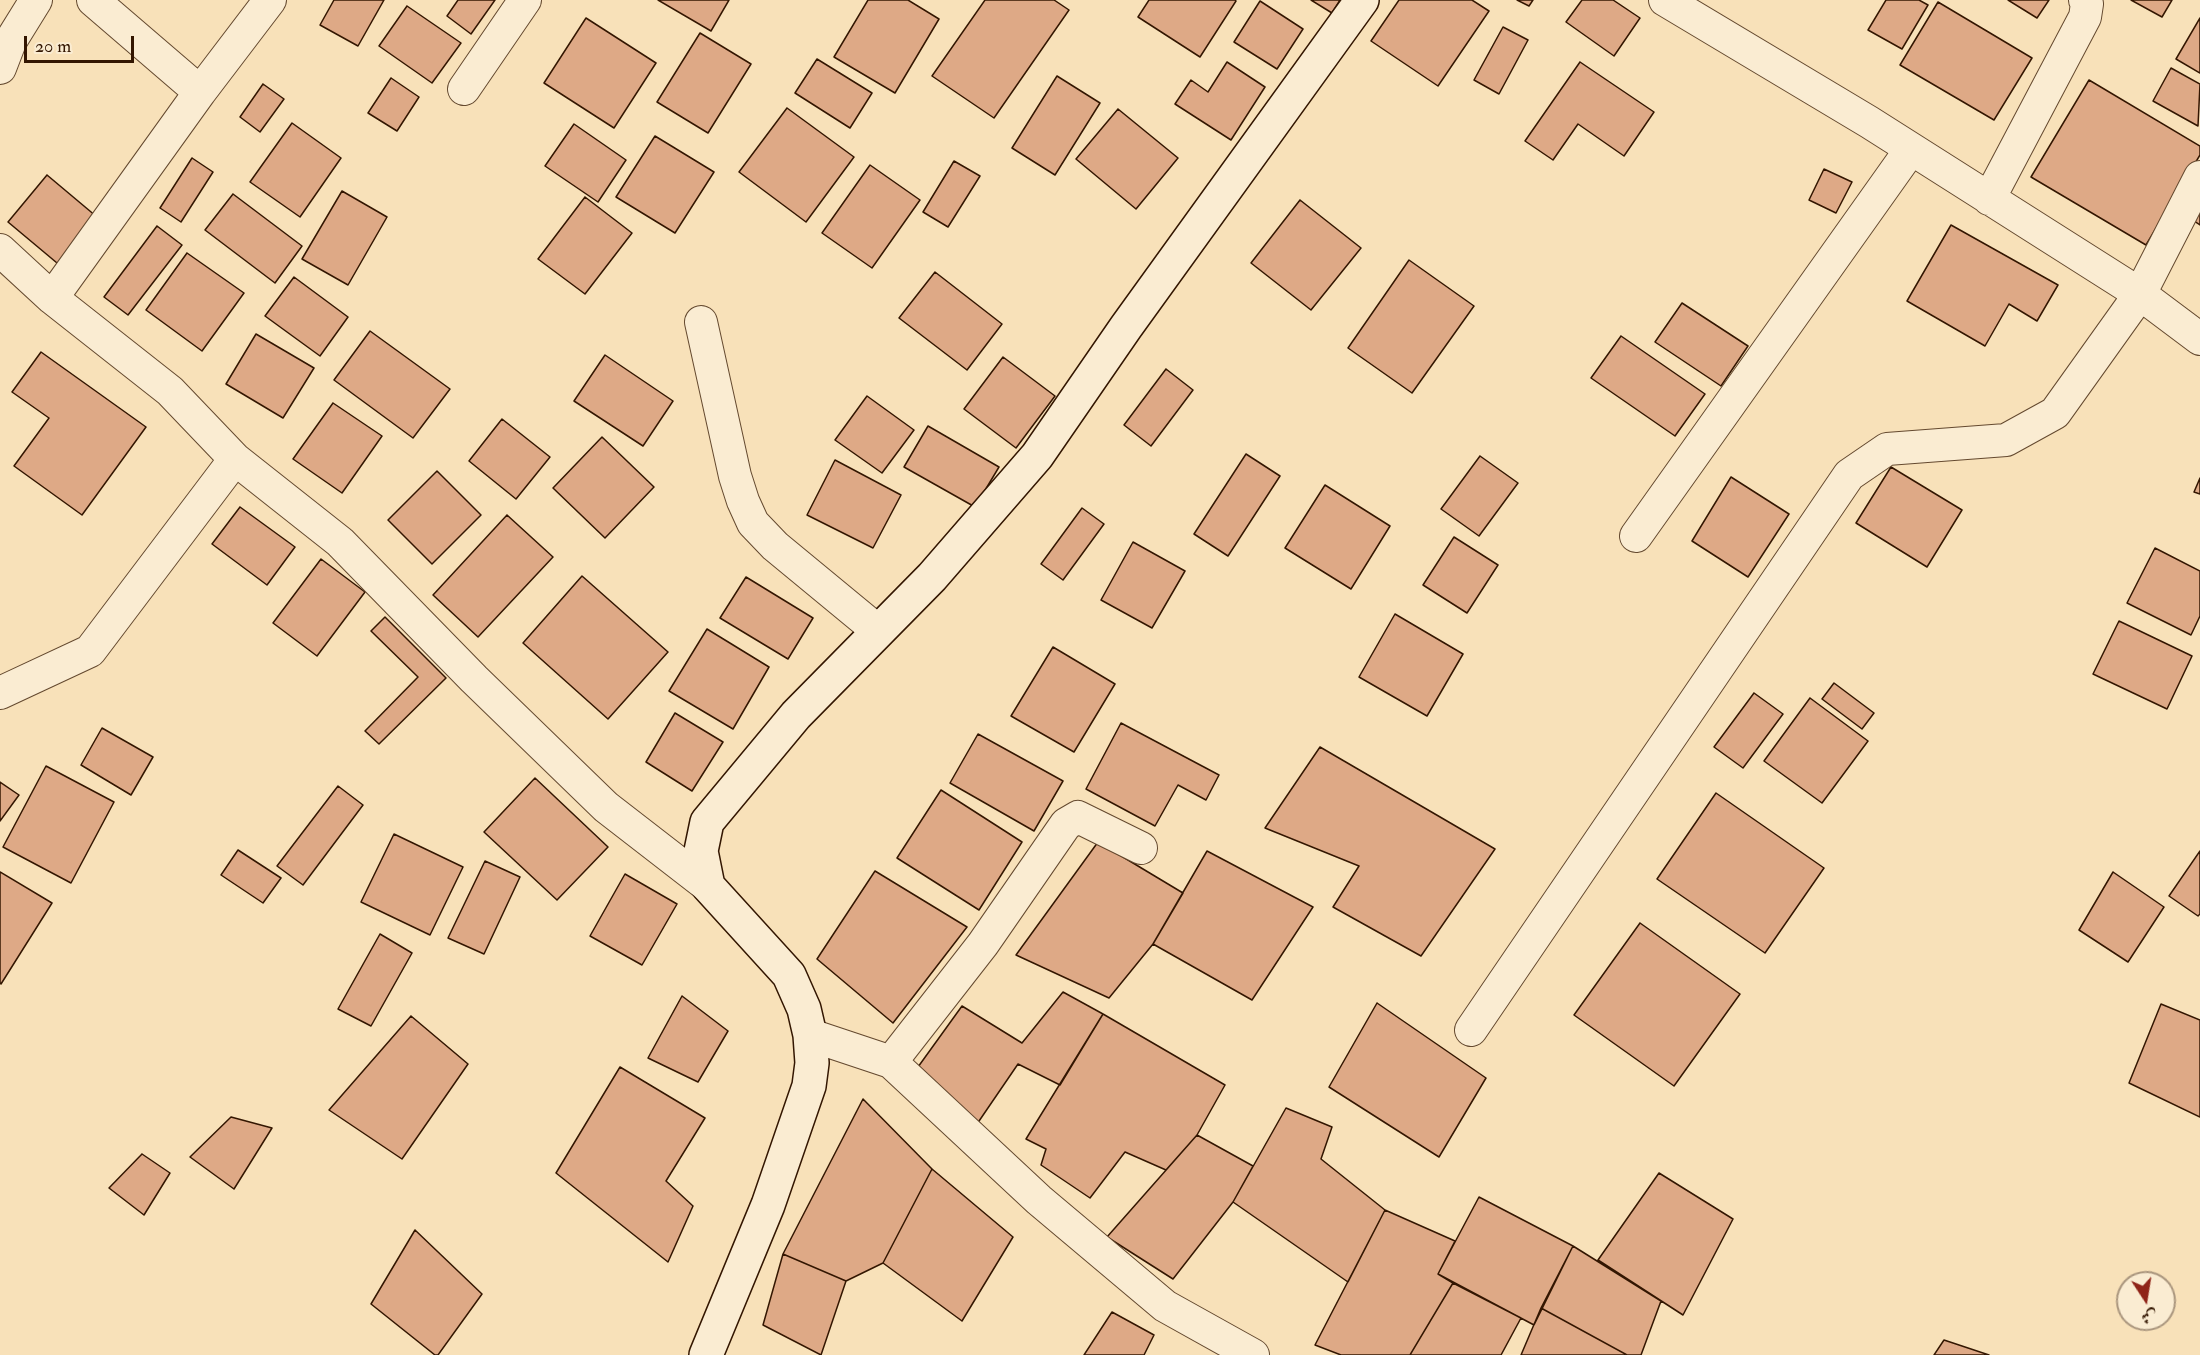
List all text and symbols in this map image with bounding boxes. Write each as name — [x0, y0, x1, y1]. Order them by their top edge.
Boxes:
scale bar — [27, 24, 136, 62]
text: 20 m — [35, 35, 71, 58]
north arrow — [2116, 1271, 2176, 1331]
text: ش — [2139, 1305, 2159, 1328]

